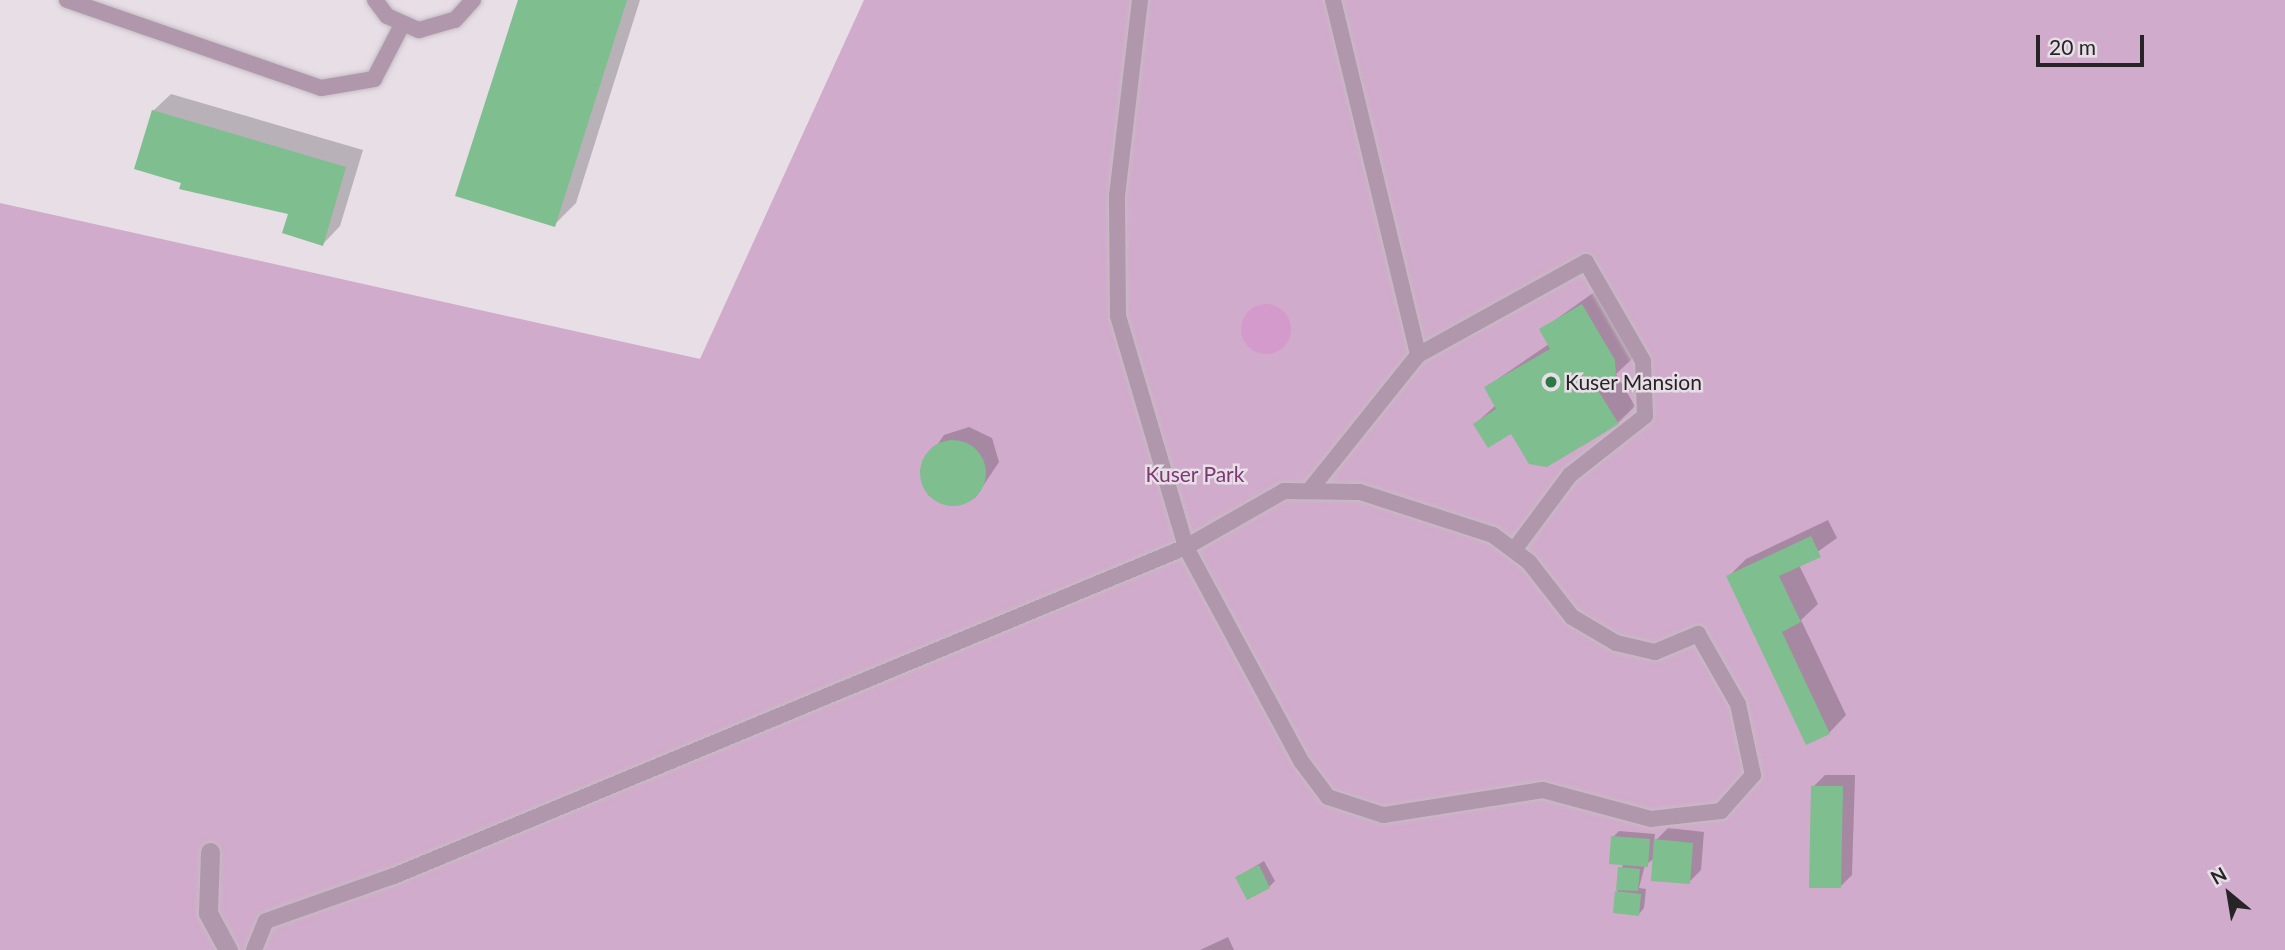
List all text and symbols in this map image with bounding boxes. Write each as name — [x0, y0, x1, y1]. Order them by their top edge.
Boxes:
scale bar — [2040, 21, 2148, 65]
text: 20 m — [2049, 34, 2096, 59]
place label: Kuser Mansion — [1565, 369, 1702, 395]
marker: Kuser Mansion — [1543, 374, 1559, 390]
park label: Kuser Park — [1145, 461, 1245, 487]
north arrow — [2194, 859, 2264, 929]
text: N — [2206, 862, 2230, 889]

